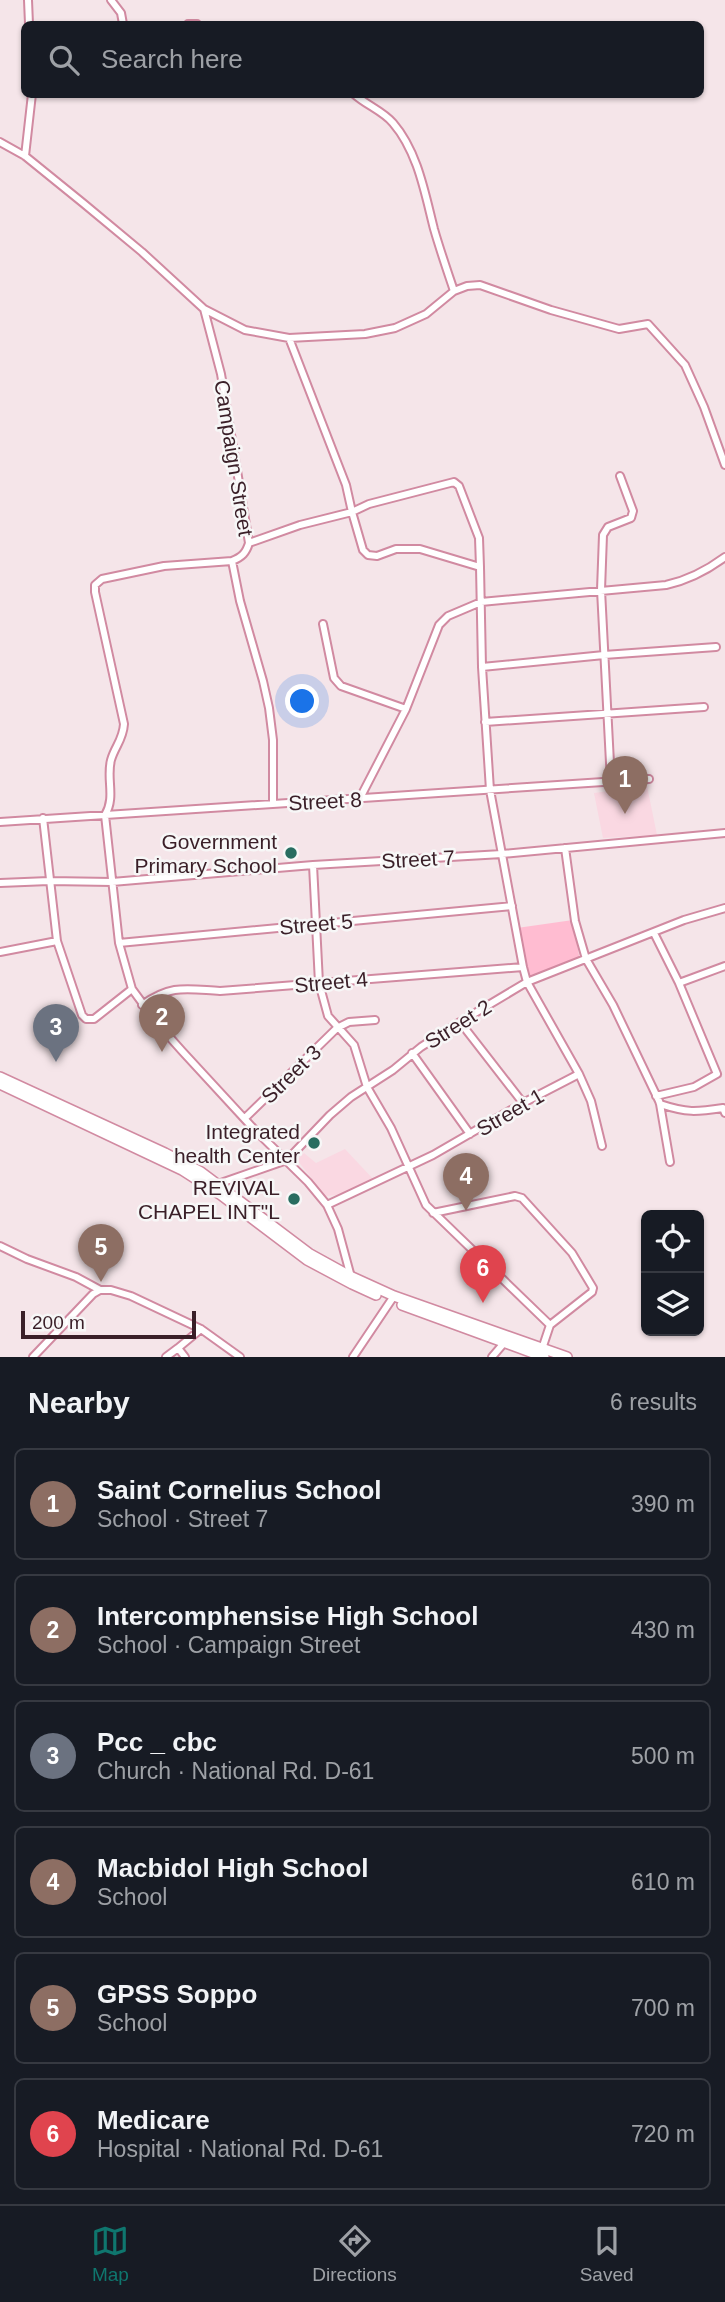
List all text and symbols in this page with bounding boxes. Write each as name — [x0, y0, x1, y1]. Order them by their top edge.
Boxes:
search box — [21, 21, 704, 98]
icon: search — [45, 41, 83, 79]
text: Search here — [101, 44, 243, 74]
street label: Campaign Street — [210, 378, 258, 538]
your location — [285, 684, 319, 718]
pin: 1 — [602, 756, 648, 814]
street label: Street 8 — [288, 788, 362, 814]
place label: Government Primary School — [135, 830, 277, 877]
marker: Government Primary School — [283, 845, 299, 861]
street label: Street 7 — [381, 846, 455, 872]
street label: Street 5 — [278, 909, 354, 939]
street label: Street 4 — [293, 967, 369, 997]
pin: 2 — [139, 994, 185, 1052]
street label: Street 2 — [421, 995, 495, 1053]
pin: 3 — [33, 1004, 79, 1062]
street label: Street 3 — [257, 1040, 325, 1108]
street label: Street 1 — [472, 1084, 548, 1140]
place label: Integrated health Center — [174, 1120, 300, 1167]
marker: Integrated health Center — [306, 1135, 322, 1151]
pin: 4 — [443, 1153, 489, 1211]
place label: REVIVAL CHAPEL INT"L — [138, 1176, 280, 1223]
marker: REVIVAL CHAPEL INT"L — [286, 1191, 302, 1207]
map controls — [641, 1210, 704, 1336]
button: locate — [641, 1210, 704, 1273]
pin: 5 — [78, 1224, 124, 1282]
pin: 6 — [460, 1245, 506, 1303]
button: layers — [641, 1273, 704, 1336]
scale bar — [21, 1308, 196, 1340]
text: 200 m — [32, 1312, 85, 1333]
text: Nearby — [28, 1386, 130, 1419]
text: 6 results — [610, 1389, 697, 1415]
text: Saint Cornelius School — [97, 1475, 382, 1505]
text: 1 — [47, 1491, 59, 1517]
text: 390 m — [631, 1491, 695, 1517]
text: School · Street 7 — [97, 1506, 268, 1532]
text: Intercomphensise High School — [97, 1601, 478, 1631]
text: 2 — [47, 1617, 59, 1643]
text: 430 m — [631, 1617, 695, 1643]
text: School · Campaign Street — [97, 1632, 360, 1658]
text: Pcc _ cbc — [97, 1727, 217, 1757]
text: 3 — [47, 1743, 59, 1769]
text: 500 m — [631, 1743, 695, 1769]
text: Church · National Rd. D-61 — [97, 1758, 374, 1784]
text: Macbidol High School — [97, 1853, 369, 1883]
text: 4 — [47, 1869, 59, 1895]
text: 610 m — [631, 1869, 695, 1895]
text: School — [97, 1884, 167, 1910]
text: GPSS Soppo — [97, 1979, 257, 2009]
text: 5 — [47, 1995, 59, 2021]
text: 700 m — [631, 1995, 695, 2021]
text: School — [97, 2010, 167, 2036]
text: Medicare — [97, 2105, 210, 2135]
text: 6 — [47, 2121, 59, 2147]
text: 720 m — [631, 2121, 695, 2147]
text: Hospital · National Rd. D-61 — [97, 2136, 383, 2162]
tab: Map — [91, 2222, 129, 2286]
tab: Directions — [312, 2222, 397, 2286]
tab: Saved — [580, 2222, 634, 2286]

